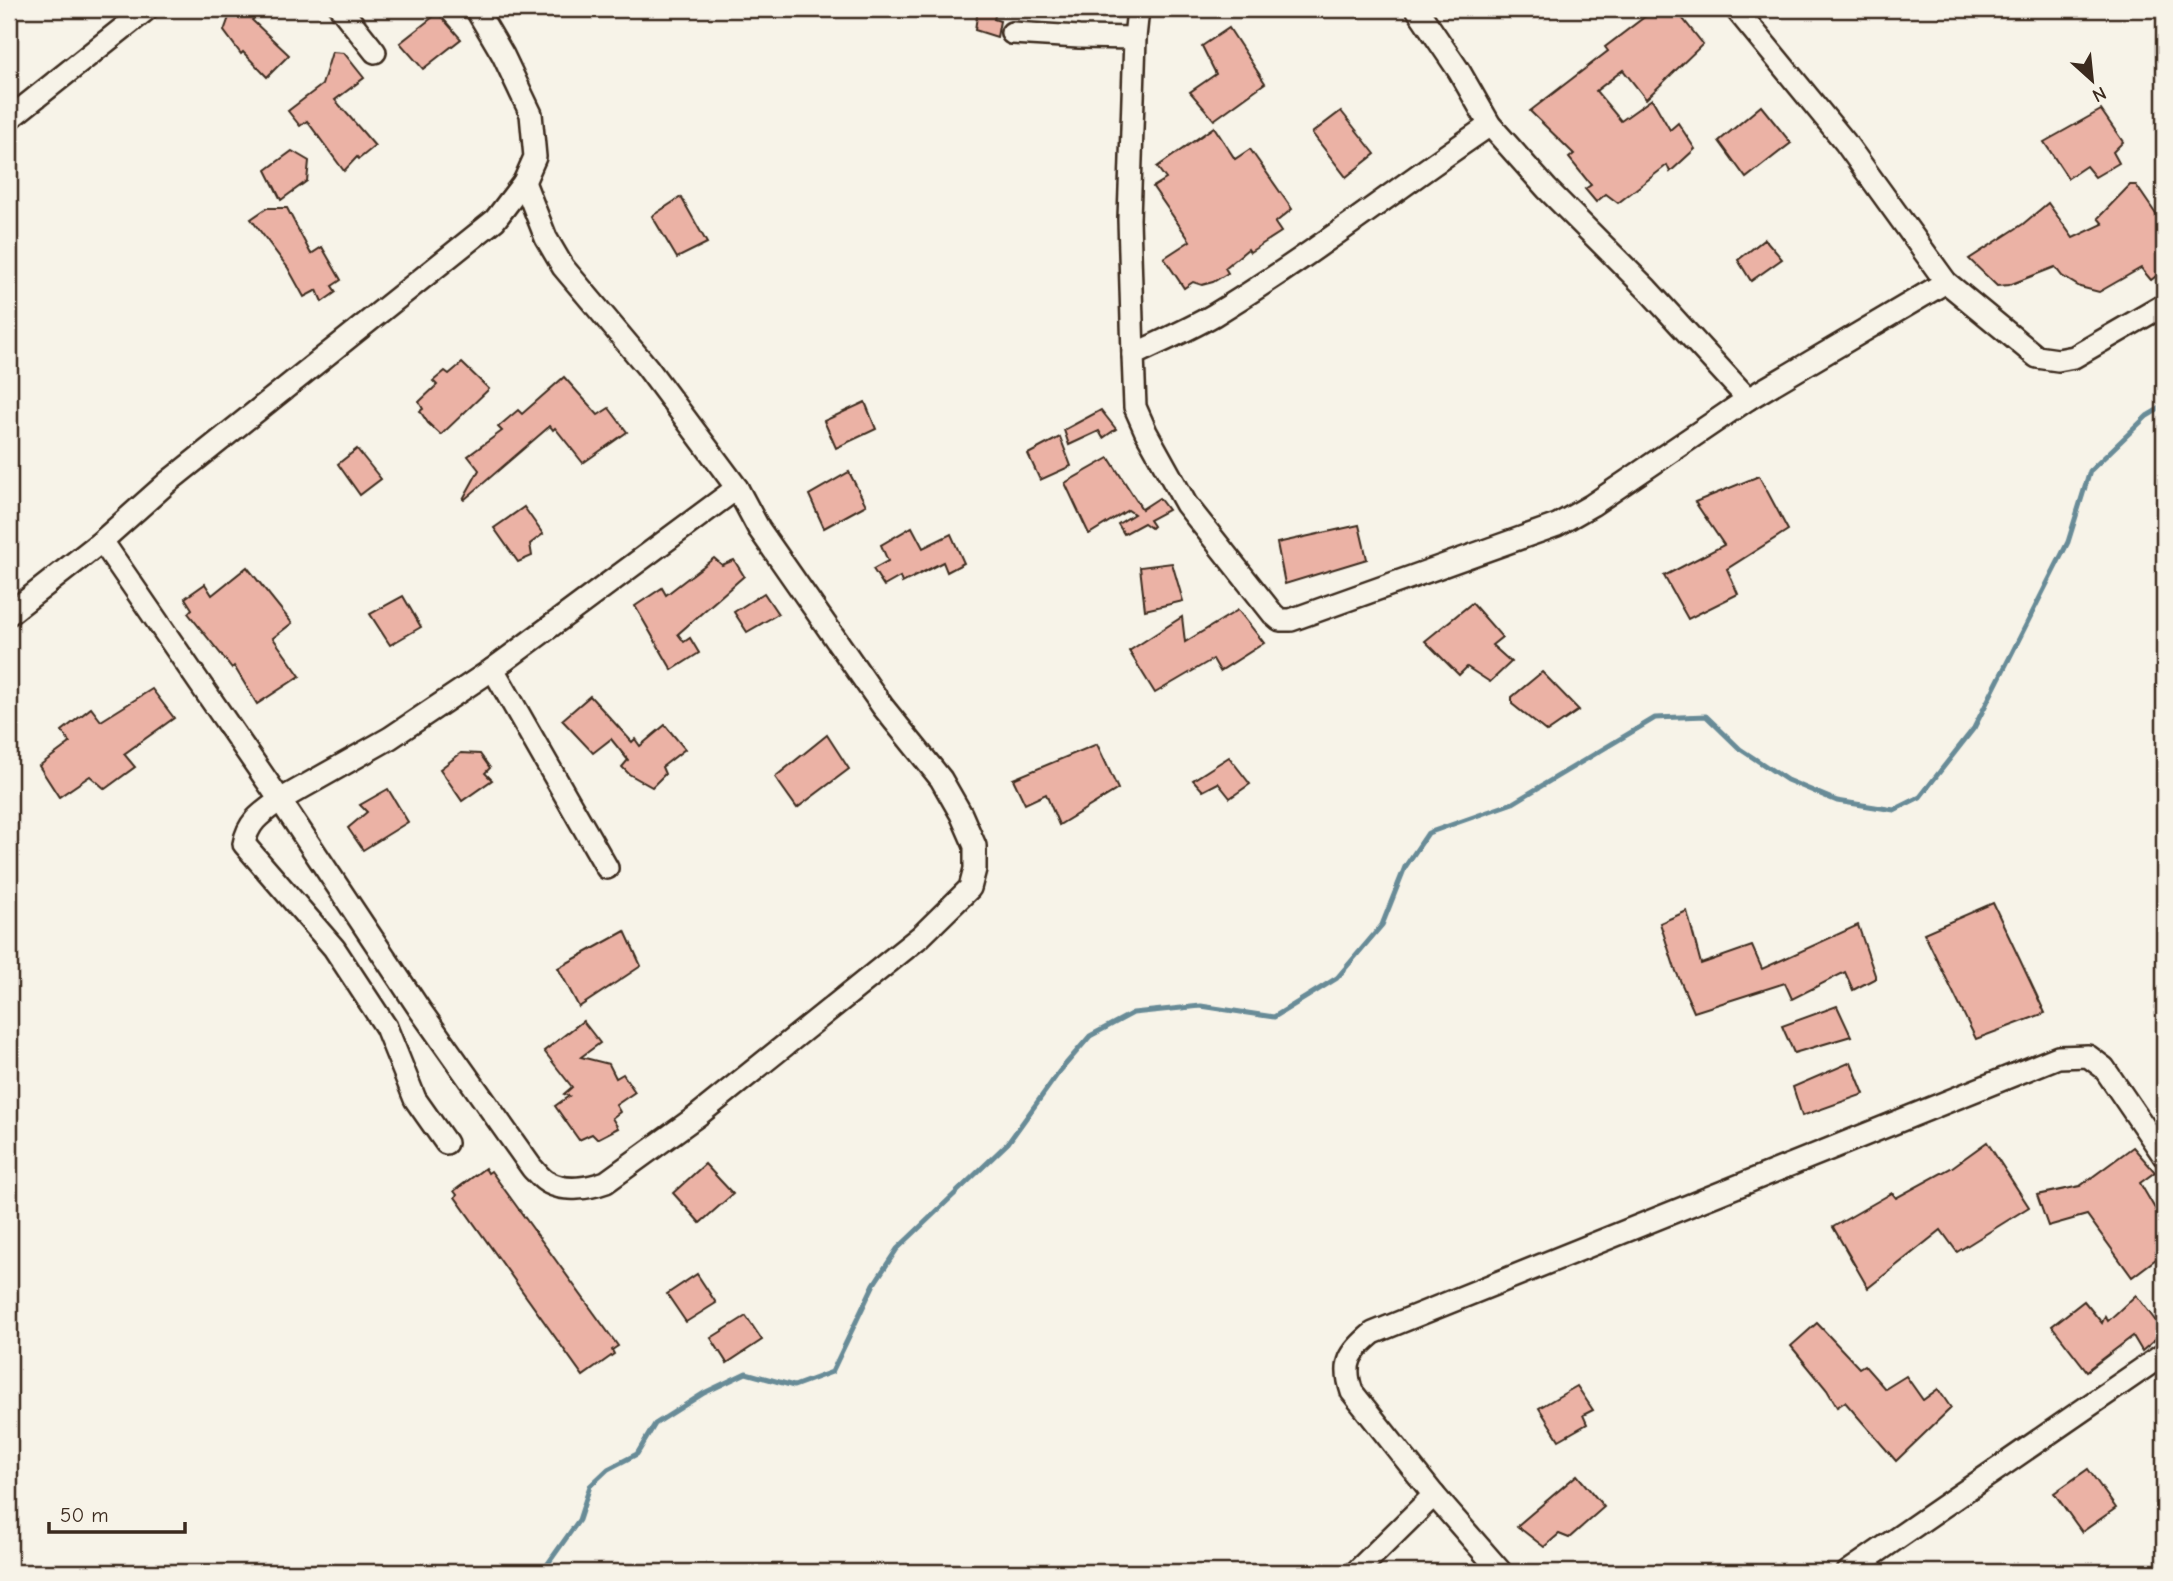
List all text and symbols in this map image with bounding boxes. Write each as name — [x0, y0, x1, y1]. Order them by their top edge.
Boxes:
north arrow — [2058, 46, 2128, 116]
text: N — [2089, 82, 2110, 107]
scale bar — [49, 1490, 186, 1534]
text: 50 m — [60, 1503, 109, 1527]

